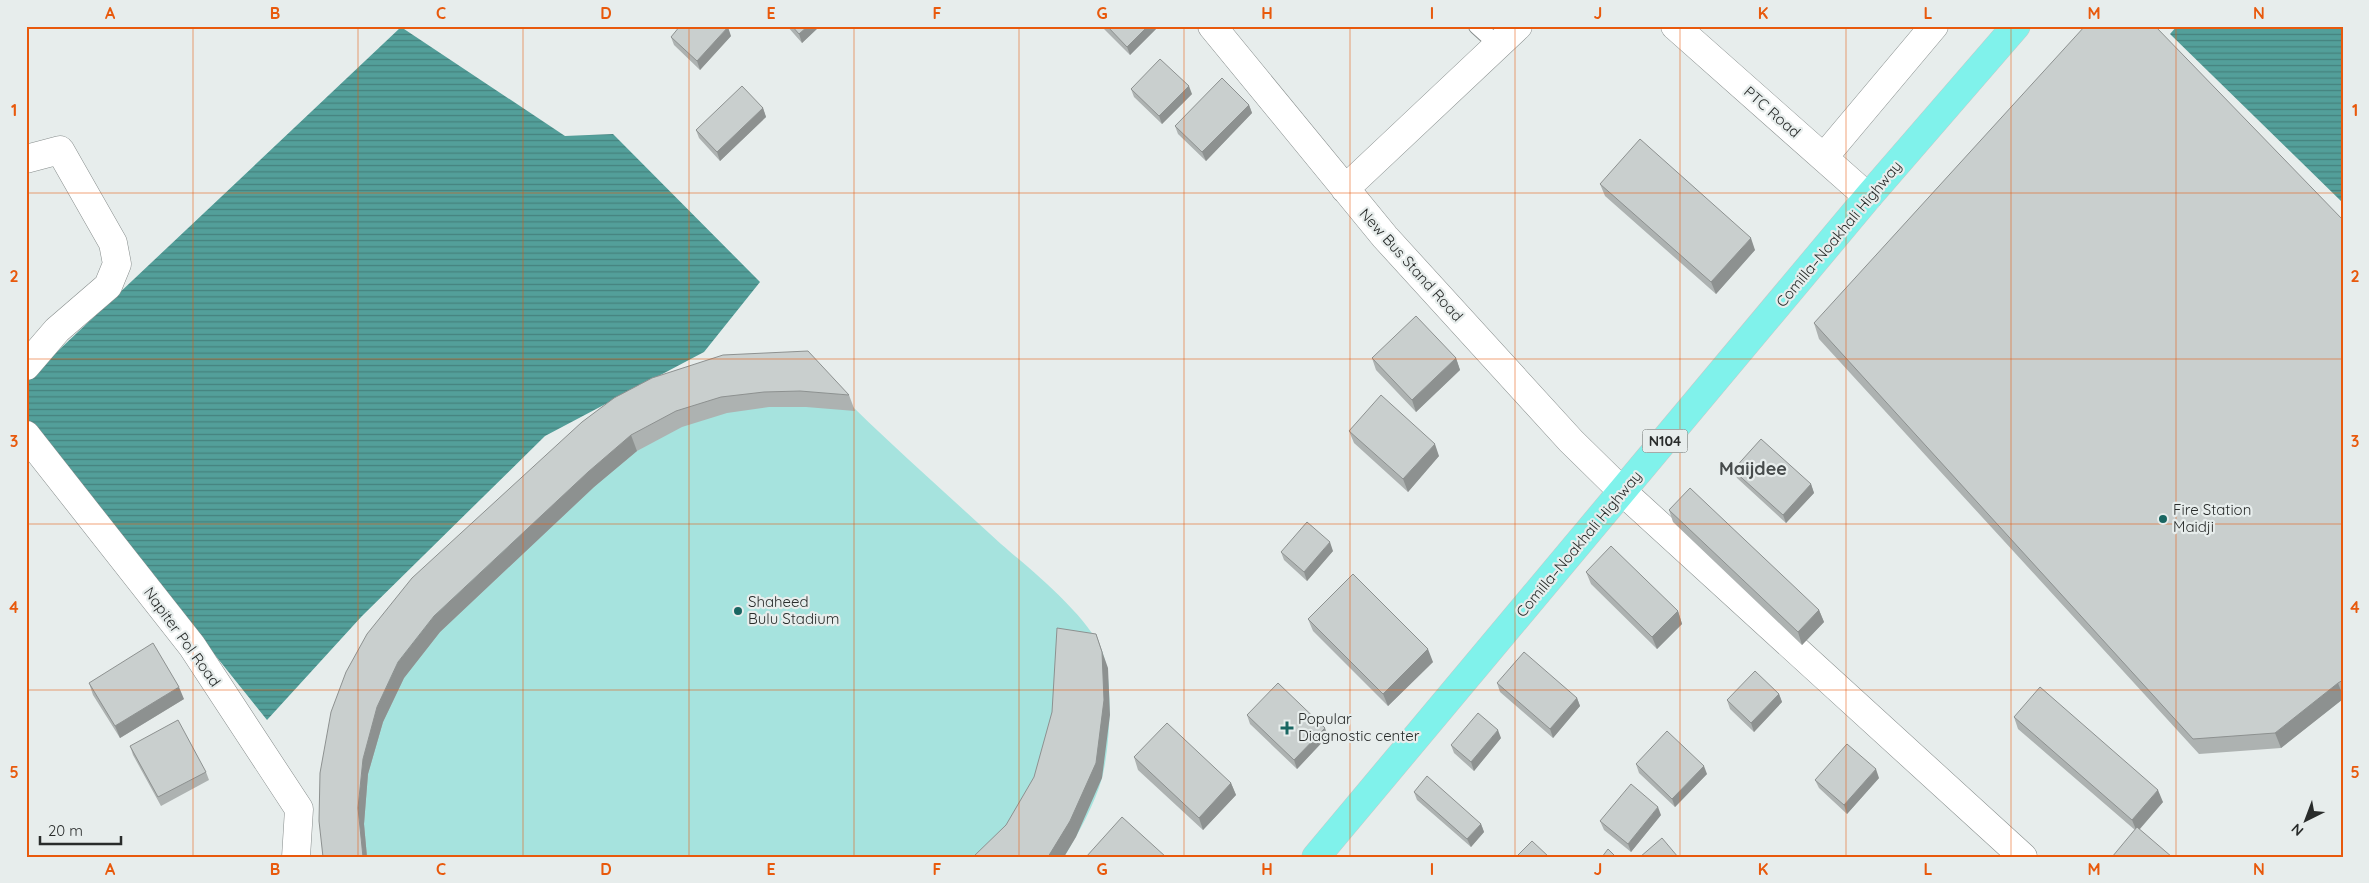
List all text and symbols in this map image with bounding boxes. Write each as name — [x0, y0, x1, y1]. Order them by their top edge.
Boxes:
text: A — [105, 3, 116, 23]
text: B — [270, 3, 280, 23]
text: C — [436, 3, 446, 23]
text: D — [600, 3, 612, 23]
text: E — [766, 3, 776, 23]
text: F — [933, 3, 942, 23]
text: G — [1096, 3, 1108, 23]
text: H — [1261, 3, 1273, 23]
text: I — [1430, 3, 1434, 23]
text: J — [1594, 3, 1602, 23]
text: K — [1758, 3, 1768, 23]
text: L — [1924, 3, 1933, 23]
text: M — [2087, 3, 2101, 23]
text: N — [2253, 3, 2265, 23]
street label: PTC Road — [1740, 82, 1805, 141]
text: 1 — [11, 100, 17, 120]
text: 1 — [2352, 100, 2358, 120]
street label: Comilla–Noakhali Highway — [1772, 156, 1906, 311]
street label: New Bus Stand Road — [1356, 204, 1467, 325]
text: 2 — [9, 266, 19, 286]
text: 2 — [2350, 266, 2360, 286]
road number: N104 — [1642, 430, 1688, 452]
text: 3 — [10, 431, 18, 451]
text: 3 — [2351, 431, 2359, 451]
district label: Maijdee — [1719, 457, 1787, 480]
street label: Comilla–Noakhali Highway — [1512, 466, 1646, 621]
place label: Fire Station Maidji — [2173, 500, 2251, 536]
marker: Fire Station Maidji — [2157, 513, 2169, 525]
street label: Napiter Pol Road — [140, 583, 225, 690]
place label: Shaheed Bulu Stadium — [748, 592, 839, 628]
text: 4 — [9, 597, 19, 617]
text: 4 — [2350, 597, 2360, 617]
marker: Shaheed Bulu Stadium — [732, 605, 744, 617]
place label: Popular Diagnostic center — [1298, 709, 1420, 745]
marker: Popular Diagnostic center — [1280, 721, 1294, 735]
text: 5 — [9, 762, 19, 782]
text: 5 — [2350, 762, 2360, 782]
north arrow — [2282, 796, 2332, 846]
scale bar — [40, 813, 121, 845]
text: N — [2287, 820, 2307, 840]
text: 20 m — [48, 821, 83, 840]
text: A — [105, 859, 116, 879]
text: B — [270, 859, 280, 879]
text: C — [436, 859, 446, 879]
text: D — [600, 859, 612, 879]
text: E — [766, 859, 776, 879]
text: F — [933, 859, 942, 879]
text: G — [1096, 859, 1108, 879]
text: H — [1261, 859, 1273, 879]
text: I — [1430, 859, 1434, 879]
text: J — [1594, 859, 1602, 879]
text: K — [1758, 859, 1768, 879]
text: L — [1924, 859, 1933, 879]
text: M — [2087, 859, 2101, 879]
text: N — [2253, 859, 2265, 879]

